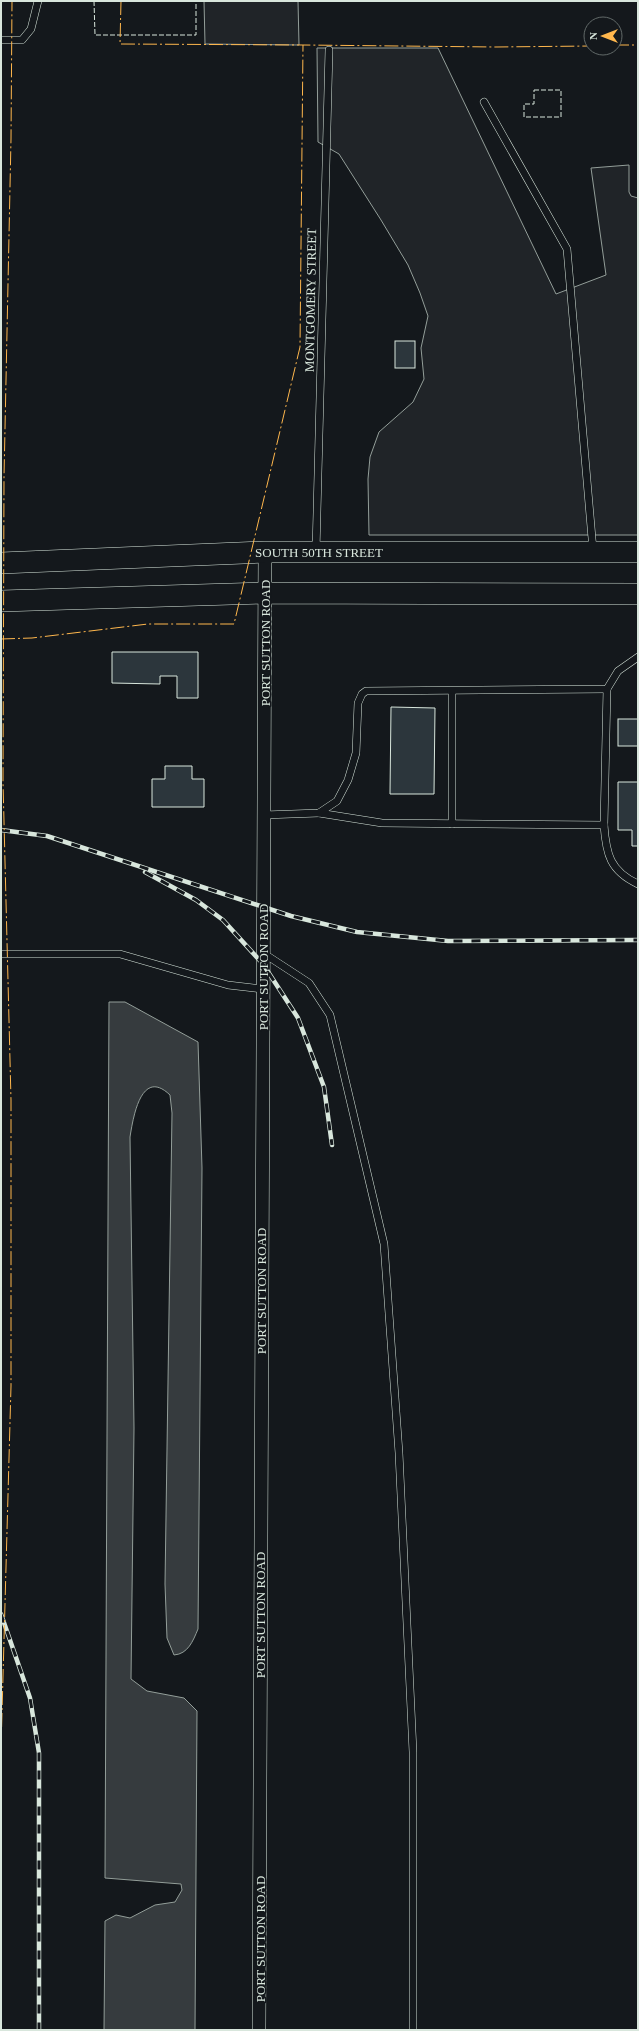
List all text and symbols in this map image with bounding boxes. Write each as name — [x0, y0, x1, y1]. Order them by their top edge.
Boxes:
north arrow — [583, 16, 623, 56]
text: N — [587, 32, 599, 40]
street label: MONTGOMERY STREET — [302, 228, 319, 372]
street label: SOUTH 50TH STREET — [255, 545, 383, 560]
street label: PORT SUTTON ROAD — [258, 580, 273, 706]
street label: PORT SUTTON ROAD — [256, 904, 271, 1030]
street label: PORT SUTTON ROAD — [254, 1228, 269, 1354]
street label: PORT SUTTON ROAD — [253, 1552, 268, 1678]
street label: PORT SUTTON ROAD — [253, 1876, 268, 2002]

